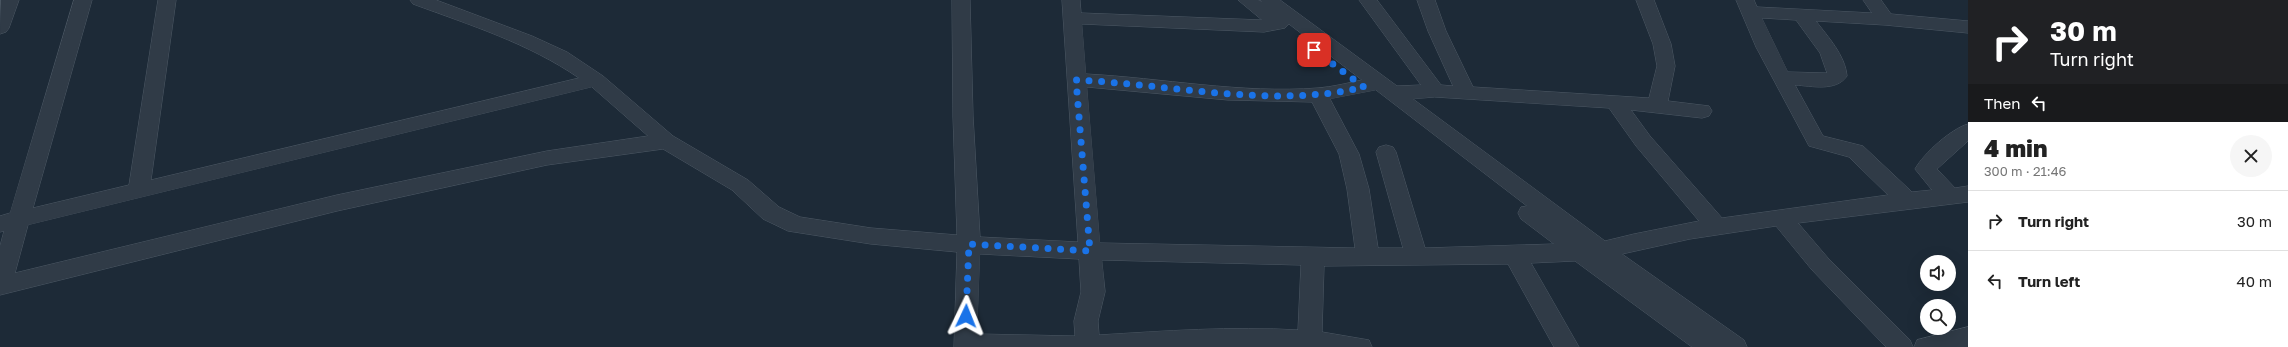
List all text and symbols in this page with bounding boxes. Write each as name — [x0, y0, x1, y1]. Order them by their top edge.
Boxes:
text: 30 m — [2050, 14, 2117, 47]
icon: right — [1984, 16, 2036, 68]
pin — [1297, 33, 1331, 67]
icon: arrive — [1303, 39, 1325, 61]
text: Turn right — [2050, 48, 2134, 70]
icon: left — [2028, 92, 2050, 114]
text: Then — [1984, 94, 2020, 112]
text: 4 min — [1984, 133, 2048, 162]
button: close — [2230, 135, 2272, 177]
text: 300 m · 21:46 — [1984, 163, 2066, 179]
icon: right — [1984, 210, 2006, 232]
text: Turn right — [2018, 212, 2089, 230]
text: 30 m — [2237, 212, 2272, 230]
map controls — [1920, 255, 1956, 335]
button: sound — [1920, 255, 1956, 291]
icon: left — [1984, 270, 2006, 292]
text: Turn left — [2018, 272, 2080, 290]
text: 40 m — [2237, 272, 2272, 290]
position arrow — [945, 295, 987, 337]
button: search — [1920, 299, 1956, 335]

